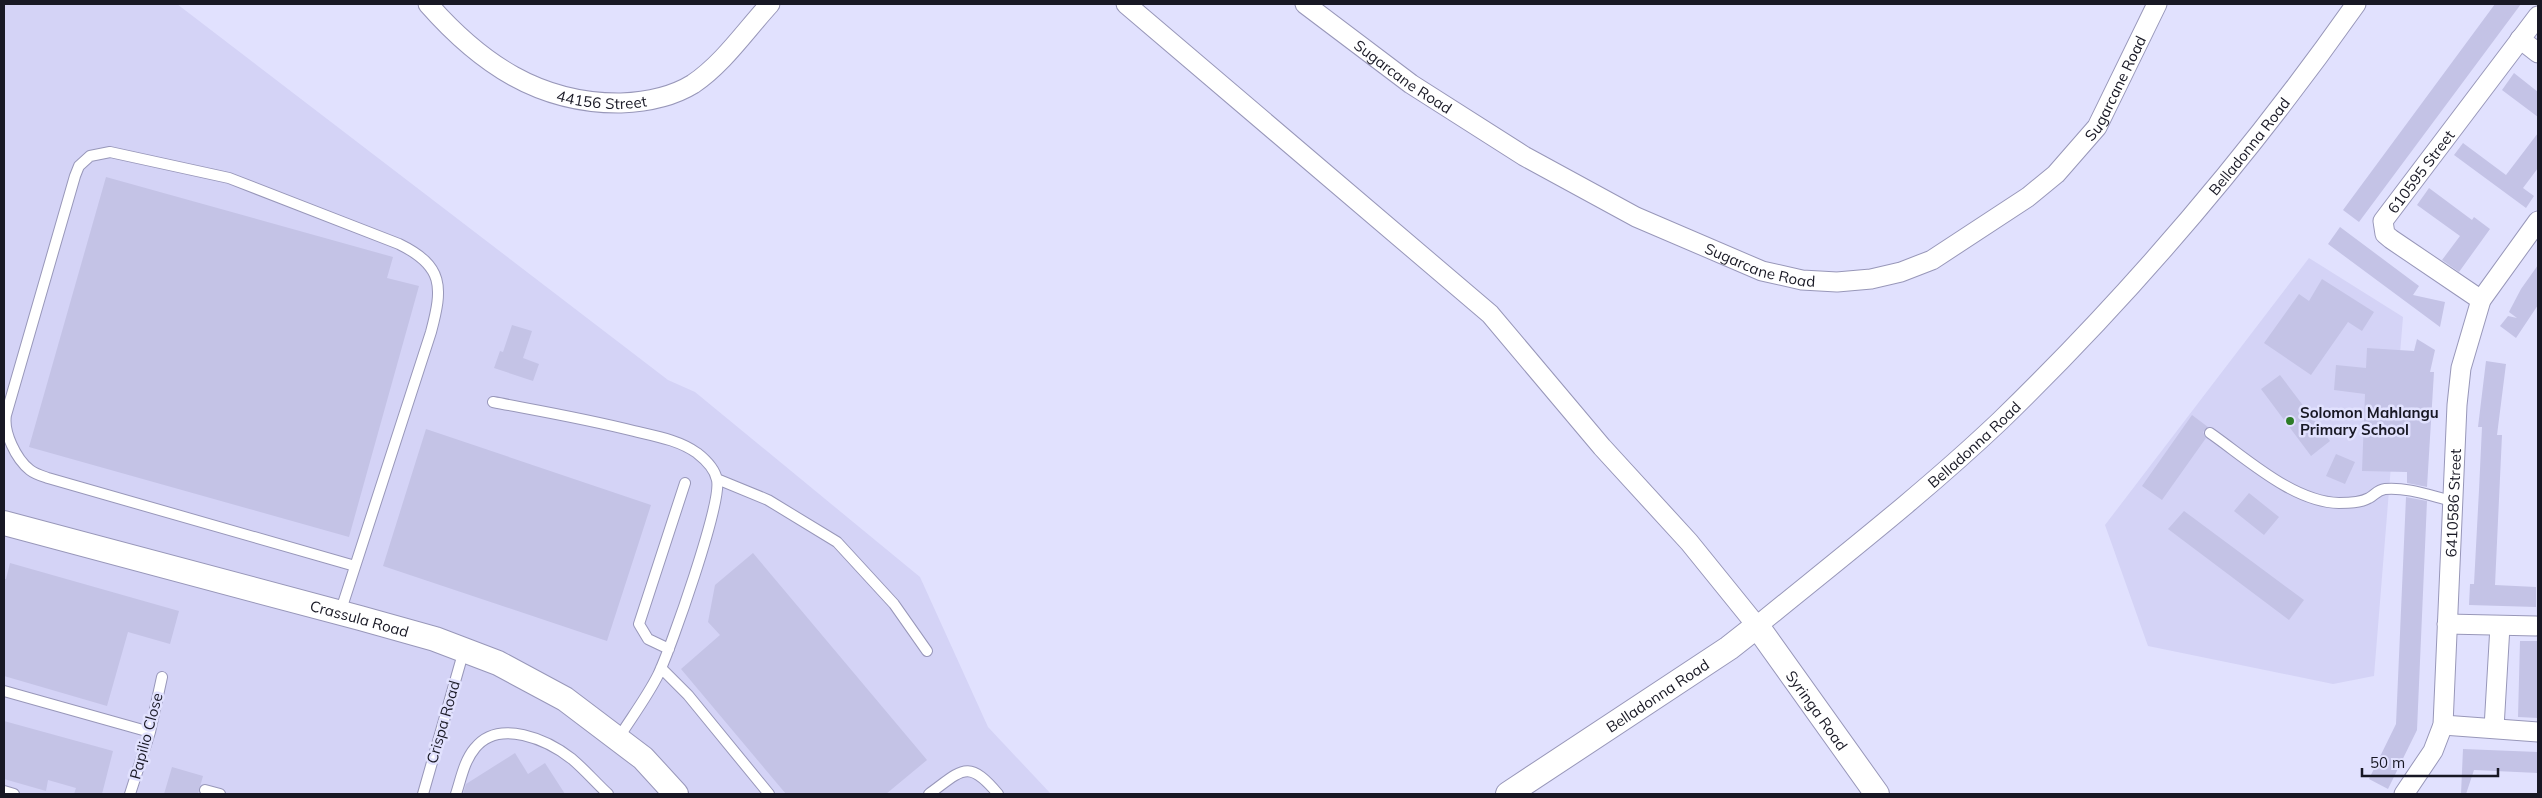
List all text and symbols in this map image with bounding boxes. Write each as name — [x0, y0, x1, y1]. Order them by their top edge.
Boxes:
street label: Sugarcane Road — [2080, 32, 2150, 144]
street label: Sugarcane Road — [1351, 35, 1456, 117]
street label: 44156 Street — [555, 85, 648, 113]
street label: Belladonna Road — [2204, 93, 2294, 199]
street label: 610595 Street — [2383, 126, 2458, 217]
street label: Sugarcane Road — [1702, 238, 1816, 290]
street label: Belladonna Road — [1923, 397, 2024, 491]
place label: Solomon Mahlangu Primary School — [2300, 403, 2439, 439]
marker: Solomon Mahlangu Primary School — [2284, 415, 2296, 427]
street label: 6410586 Street — [2441, 448, 2465, 558]
street label: Crassula Road — [308, 596, 411, 641]
street label: Belladonna Road — [1602, 654, 1712, 736]
street label: Syringa Road — [1782, 667, 1852, 754]
street label: Crispa Road — [422, 678, 464, 766]
street label: Papilio Close — [125, 691, 167, 781]
scale bar — [2362, 746, 2498, 778]
text: 50 m — [2370, 753, 2405, 772]

